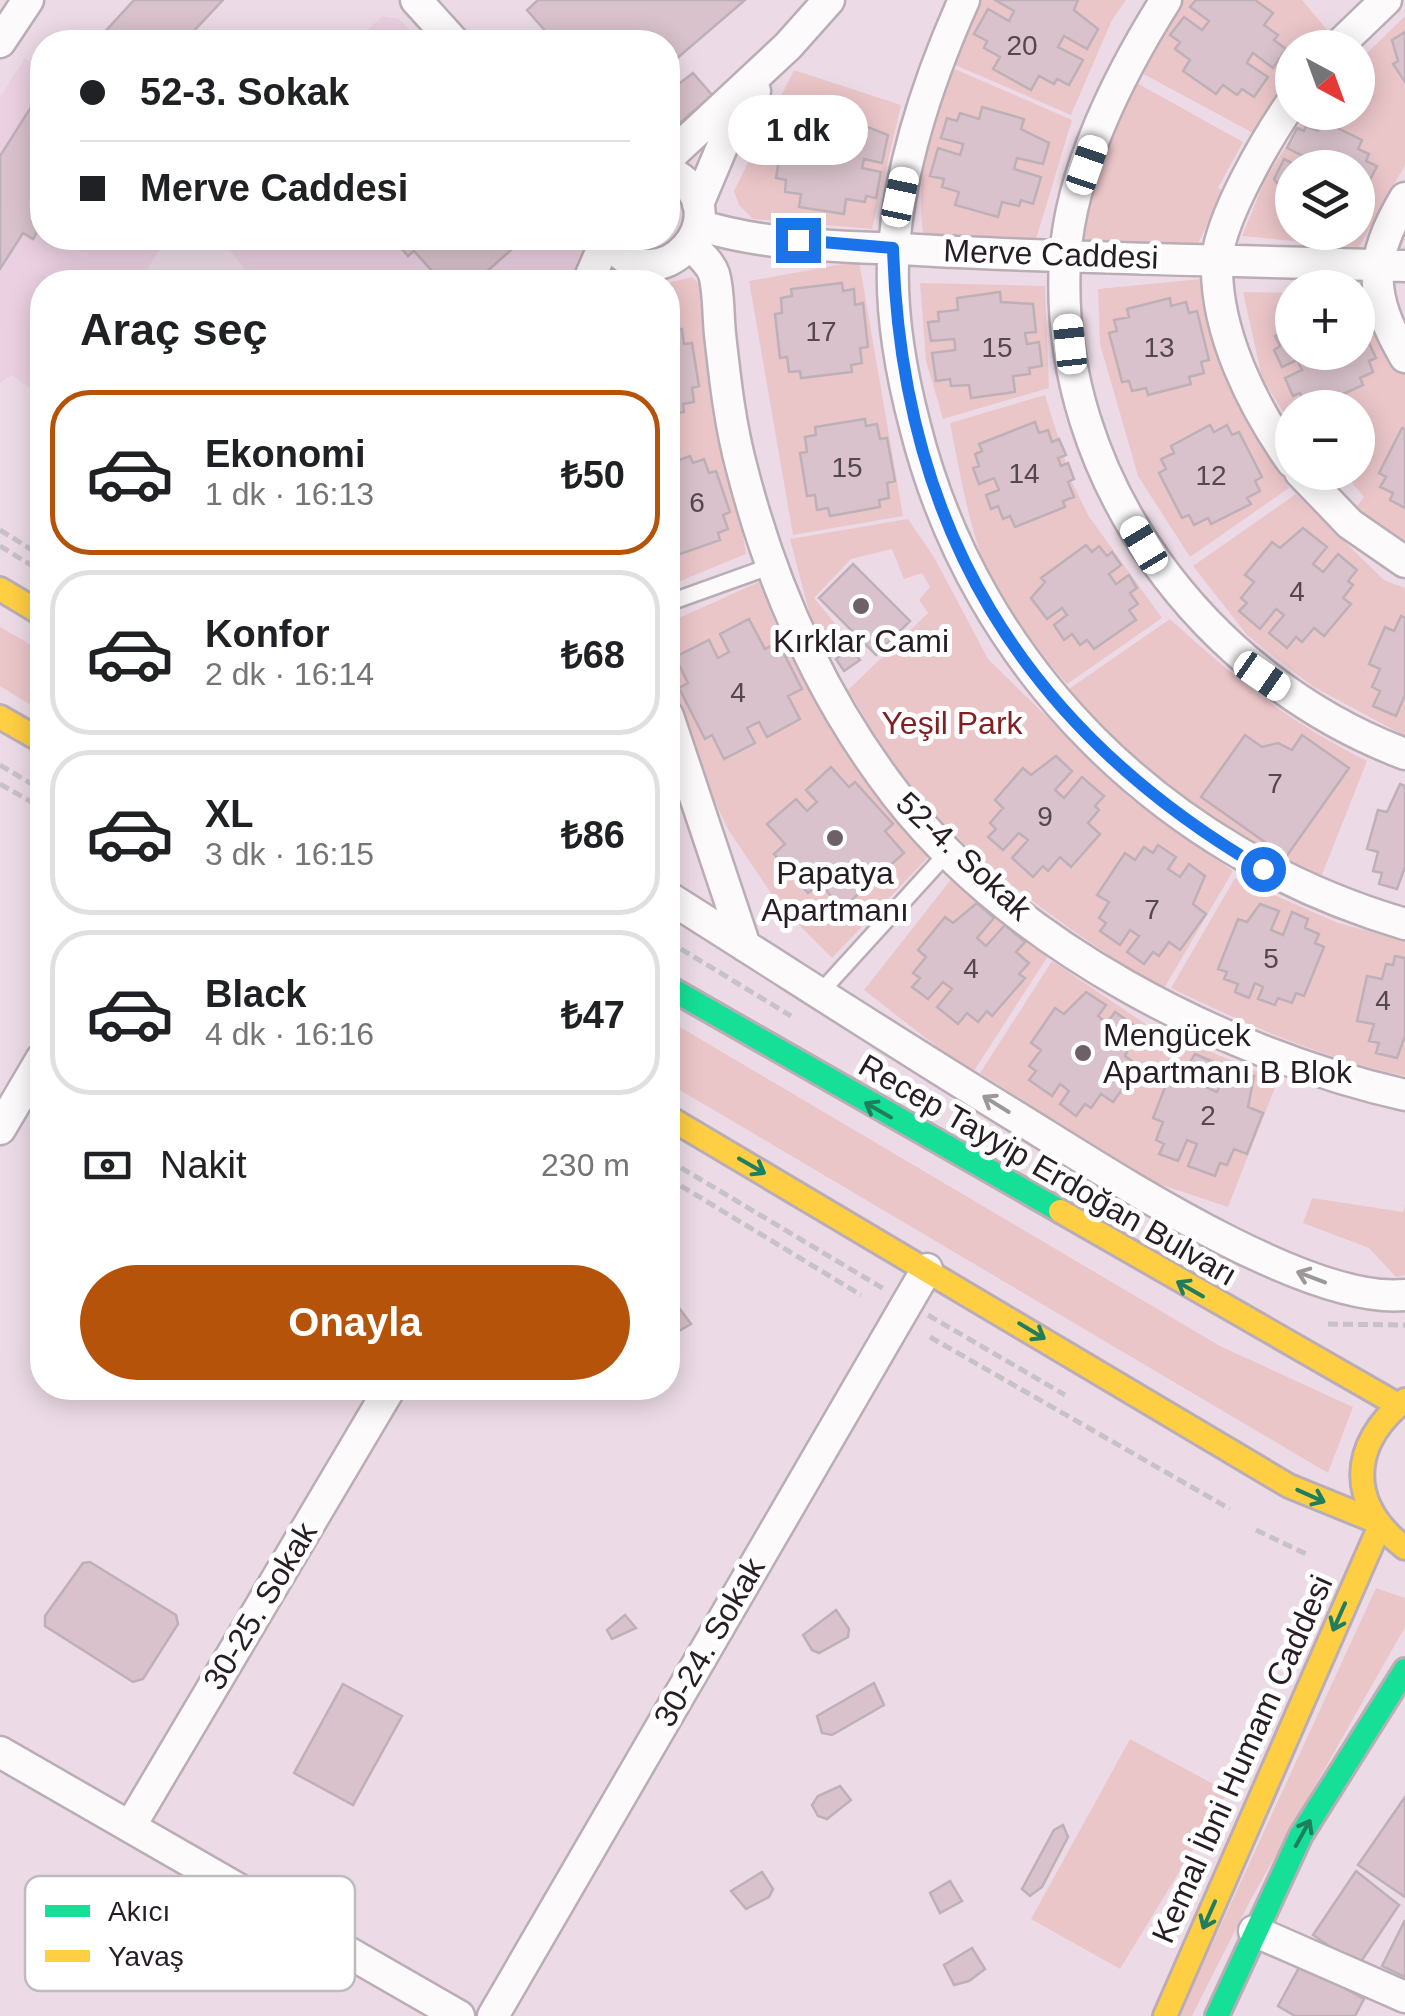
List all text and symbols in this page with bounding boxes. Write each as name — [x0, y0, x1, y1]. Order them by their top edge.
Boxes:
house number: 20 — [1006, 30, 1038, 61]
north arrow — [1275, 30, 1375, 130]
map controls — [1275, 30, 1375, 490]
text: 52-3. Sokak — [140, 71, 349, 113]
callout: 1 dk — [728, 95, 868, 165]
text: 1 dk — [766, 112, 830, 148]
car — [1063, 132, 1111, 198]
button: layers — [1275, 150, 1375, 250]
car — [879, 165, 921, 229]
text: Merve Caddesi — [140, 167, 408, 209]
route end — [776, 218, 821, 263]
street label: Merve Caddesi — [943, 232, 1159, 276]
button: + — [1275, 270, 1375, 370]
text: Araç seç — [80, 304, 268, 355]
car — [1052, 313, 1088, 375]
house number: 17 — [805, 316, 837, 347]
house number: 15 — [981, 332, 1013, 363]
house number: 13 — [1143, 332, 1175, 363]
button: − — [1275, 390, 1375, 490]
icon: car — [85, 428, 175, 518]
text: Ekonomi — [205, 433, 365, 475]
house number: 15 — [831, 452, 863, 483]
text: ₺50 — [561, 454, 625, 496]
house number: 14 — [1008, 458, 1040, 489]
house number: 12 — [1195, 460, 1227, 491]
text: 1 dk · 16:13 — [205, 476, 374, 512]
house number: 6 — [689, 487, 705, 518]
car — [1116, 512, 1172, 578]
house number: 4 — [1289, 576, 1305, 607]
marker: Kırklar Cami — [850, 595, 872, 617]
icon: car — [85, 608, 175, 698]
text: Konfor — [205, 613, 330, 655]
place label: Kırklar Cami — [773, 623, 949, 659]
text: ₺68 — [561, 634, 625, 676]
car — [1229, 647, 1295, 705]
text: 2 dk · 16:14 — [205, 656, 374, 692]
house number: 4 — [730, 677, 746, 708]
park label: Yeşil Park — [881, 705, 1024, 741]
house number: 7 — [1267, 768, 1283, 799]
street label: 52-4. Sokak — [889, 785, 1039, 928]
icon: car — [85, 788, 175, 878]
text: XL — [205, 793, 254, 835]
house number: 9 — [1037, 801, 1053, 832]
text: ₺86 — [561, 814, 625, 856]
marker: Papatya Apartmanı — [824, 827, 846, 849]
text: 3 dk · 16:15 — [205, 836, 374, 872]
route start — [1241, 847, 1286, 892]
place label: Papatya Apartmanı — [761, 855, 909, 928]
house number: 7 — [1144, 894, 1160, 925]
house number: 5 — [1263, 943, 1279, 974]
house number: 4 — [963, 953, 979, 984]
icon: car — [85, 968, 175, 1058]
text: Black — [205, 973, 306, 1015]
house number: 4 — [1375, 985, 1391, 1016]
text: ₺47 — [561, 994, 625, 1036]
text: 4 dk · 16:16 — [205, 1016, 374, 1052]
place label: Mengücek Apartmanı B Blok — [1103, 1017, 1353, 1090]
marker: Mengücek Apartmanı B Blok — [1072, 1042, 1094, 1064]
street label: Recep Tayyip Erdoğan Bulvarı — [853, 1047, 1243, 1293]
one-way arrow — [982, 1094, 1010, 1114]
one-way arrow — [864, 1100, 893, 1120]
house number: 2 — [1200, 1100, 1216, 1131]
icon: cash — [80, 1138, 135, 1193]
text: Nakit — [160, 1144, 247, 1186]
text: 230 m — [541, 1147, 630, 1183]
one-way arrow — [737, 1156, 765, 1176]
button: Onayla — [80, 1265, 630, 1380]
one-way arrow — [1296, 1266, 1327, 1284]
one-way arrow — [1177, 1279, 1205, 1299]
one-way arrow — [1017, 1321, 1046, 1341]
one-way arrow — [1295, 1488, 1326, 1506]
street label: 30-25. Sokak — [196, 1515, 325, 1696]
street label: 30-24. Sokak — [646, 1550, 772, 1733]
street label: Kemal İbni Humam Caddesi — [1145, 1570, 1339, 1948]
one-way arrow — [1329, 1601, 1347, 1632]
one-way arrow — [1294, 1819, 1314, 1848]
legend — [25, 1876, 355, 1991]
text: Akıcı — [108, 1896, 170, 1927]
one-way arrow — [1199, 1899, 1217, 1930]
text: Yavaş — [108, 1941, 184, 1972]

